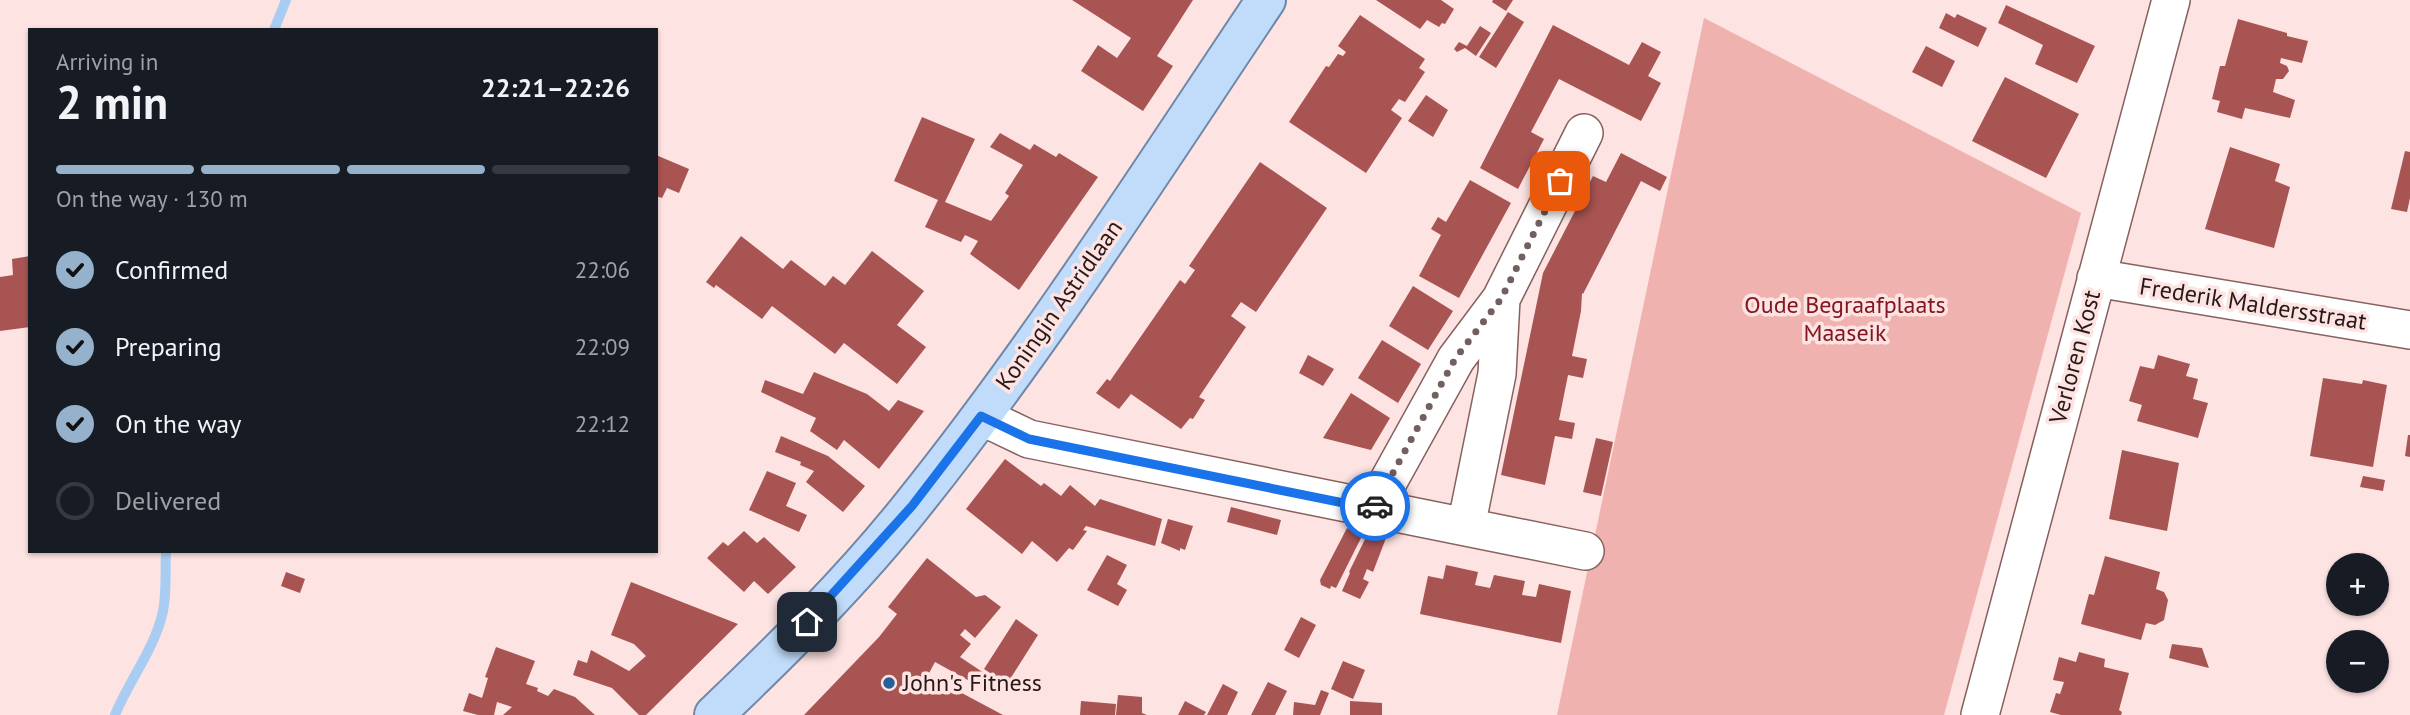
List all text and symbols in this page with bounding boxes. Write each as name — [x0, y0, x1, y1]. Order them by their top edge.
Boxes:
text: Arriving in — [56, 47, 158, 76]
text: 22:21–22:26 — [481, 71, 630, 104]
text: 2 min — [56, 72, 168, 132]
pin — [1530, 151, 1590, 211]
icon: bag — [1541, 162, 1579, 200]
text: On the way · 130 m — [56, 184, 248, 213]
street label: Koningin Astridlaan — [988, 214, 1129, 396]
icon: check — [56, 251, 94, 289]
text: Confirmed — [115, 253, 228, 286]
text: 22:06 — [575, 255, 630, 284]
street label: Frederik Maldersstraat — [2137, 270, 2369, 337]
street label: Verloren Kost — [2042, 287, 2107, 428]
park label: Oude Begraafplaats Maaseik — [1744, 289, 1946, 348]
icon: check — [56, 328, 94, 366]
text: Preparing — [115, 330, 222, 363]
text: 22:09 — [575, 332, 630, 361]
icon: check — [56, 405, 94, 443]
text: On the way — [115, 407, 241, 440]
text: 22:12 — [575, 409, 630, 438]
courier — [1340, 471, 1410, 541]
text: Delivered — [115, 484, 221, 517]
icon: car — [1356, 487, 1394, 525]
map controls — [2326, 553, 2389, 693]
button: + — [2326, 553, 2389, 616]
pin — [777, 592, 837, 652]
icon: home — [788, 603, 826, 641]
button: − — [2326, 630, 2389, 693]
place label: John's Fitness — [902, 667, 1042, 698]
marker: John's Fitness — [881, 675, 897, 691]

